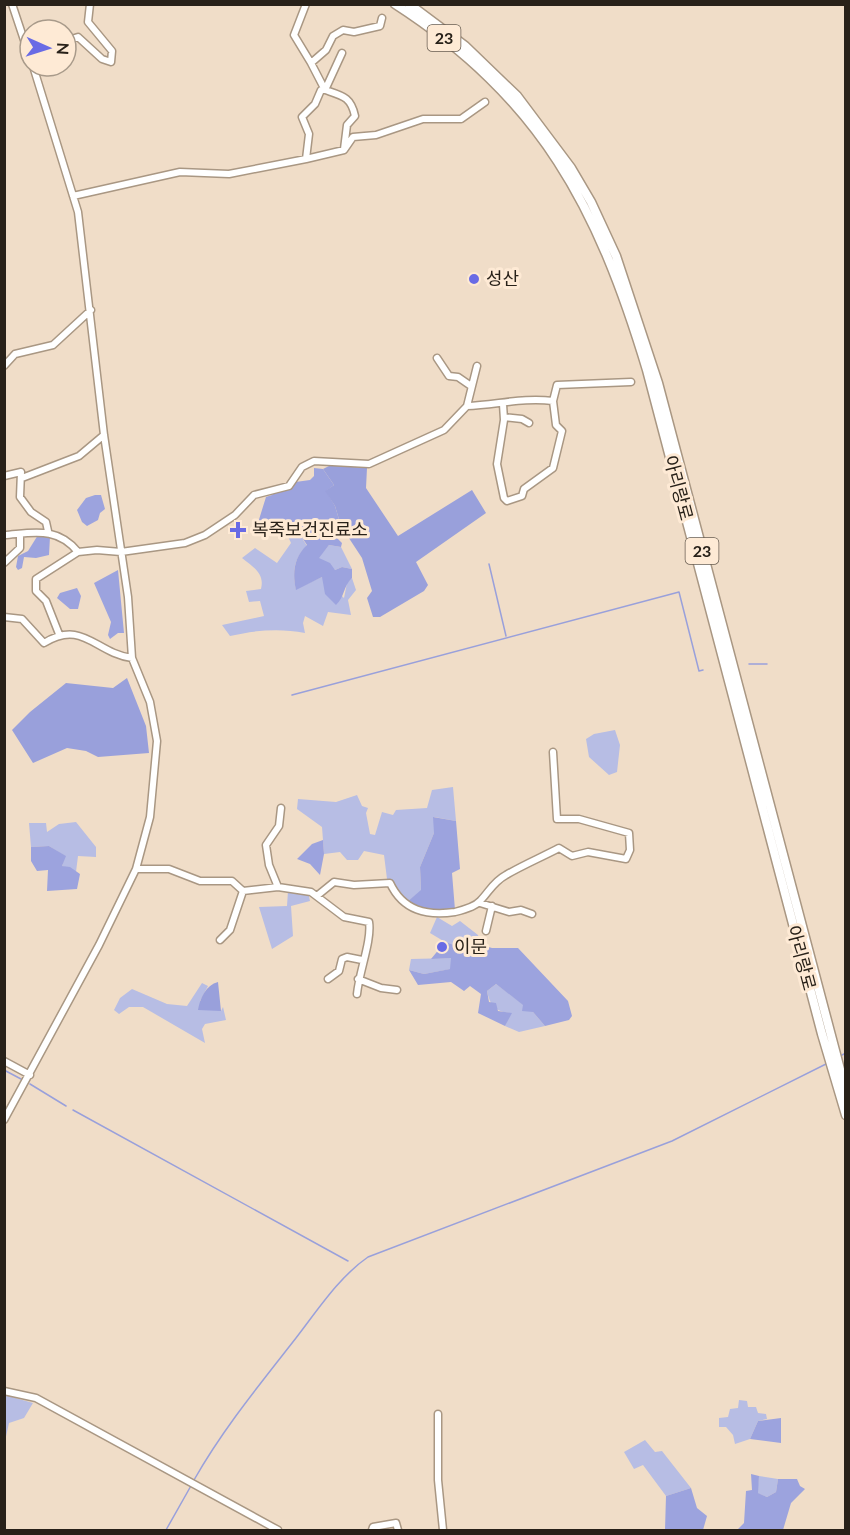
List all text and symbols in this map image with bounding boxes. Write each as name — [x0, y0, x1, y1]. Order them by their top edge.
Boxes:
north arrow — [18, 18, 78, 78]
road number: 23 — [428, 25, 460, 51]
text: N — [54, 42, 73, 55]
place label: 성산 — [486, 267, 519, 289]
marker: 성산 — [467, 272, 481, 286]
street label: 아리랑로 — [660, 453, 698, 523]
place label: 복죽보건진료소 — [252, 518, 368, 540]
marker: 복죽보건진료소 — [229, 521, 247, 539]
road number: 23 — [686, 538, 718, 564]
street label: 아리랑로 — [783, 923, 821, 993]
place label: 이문 — [454, 935, 487, 957]
marker: 이문 — [435, 940, 449, 954]

